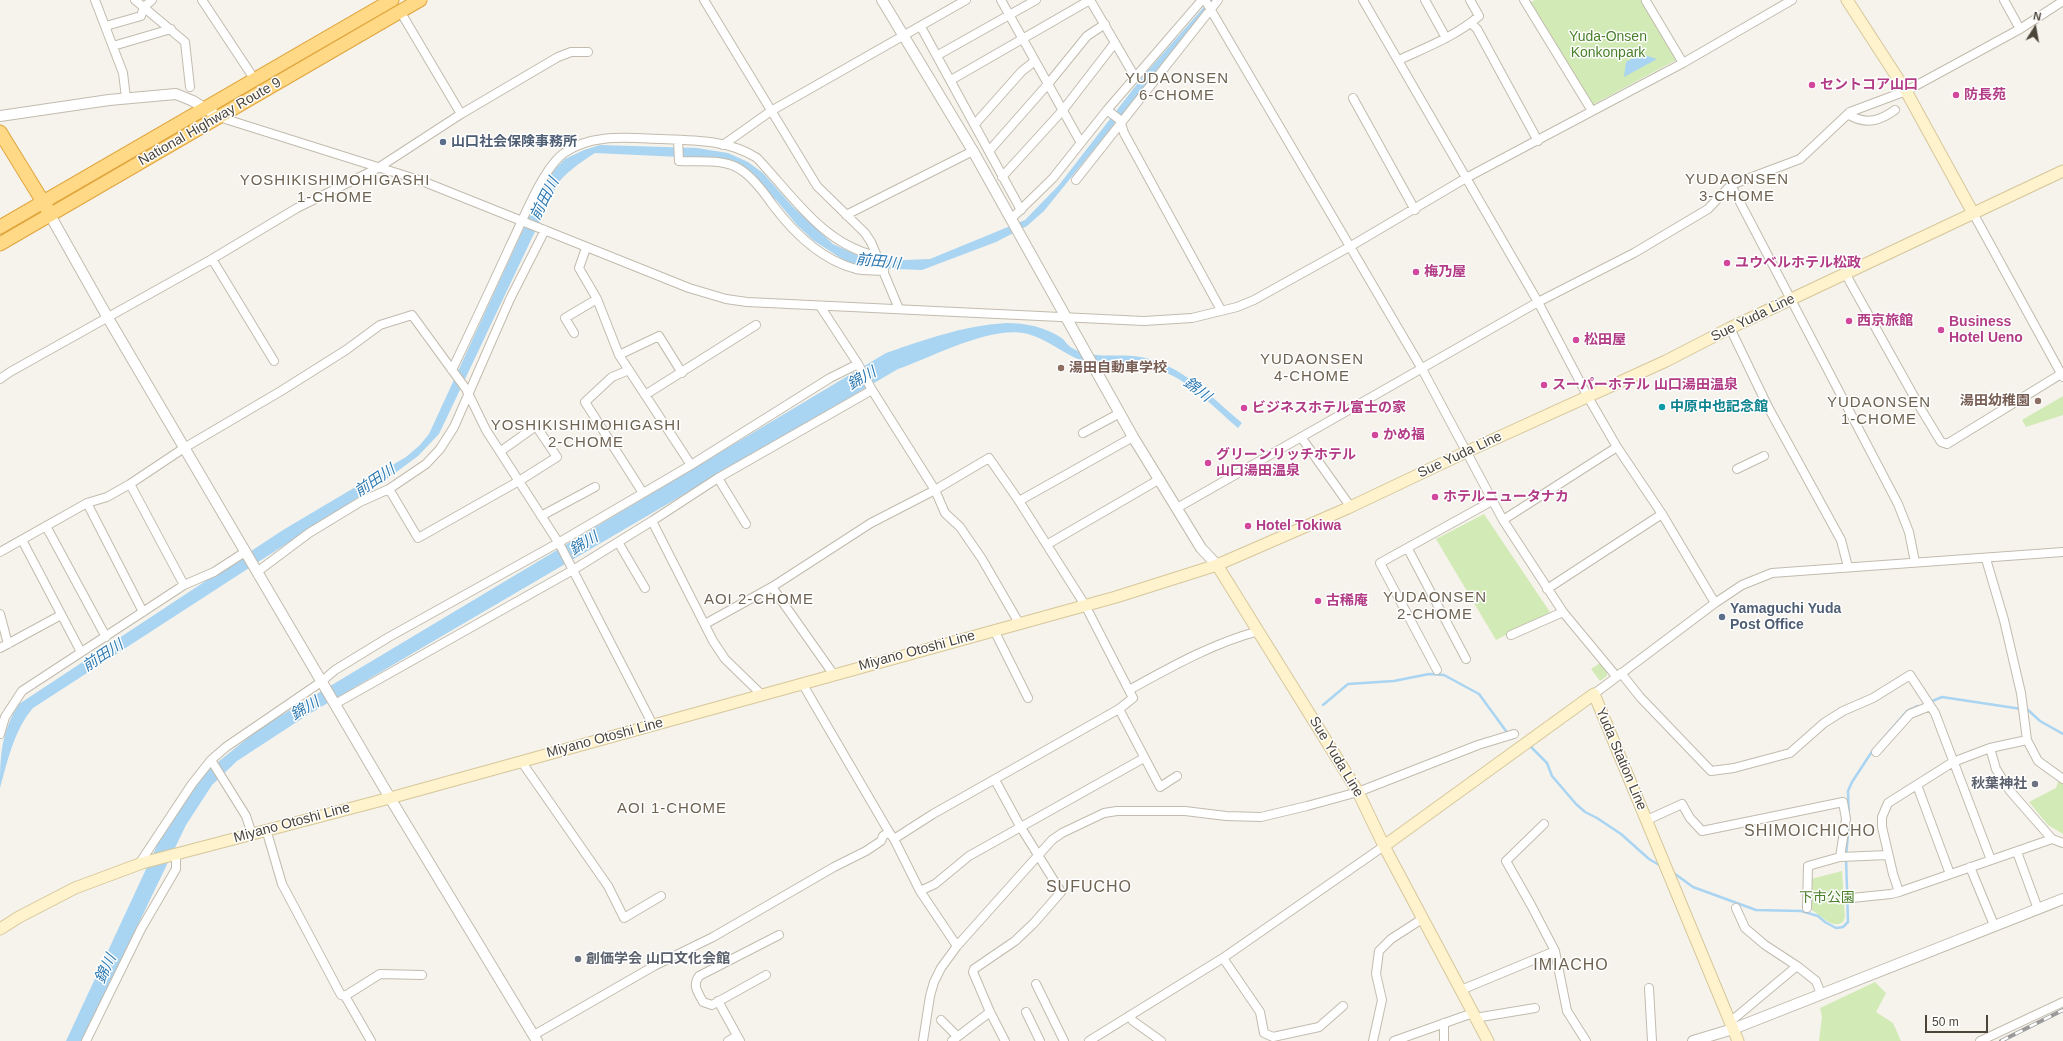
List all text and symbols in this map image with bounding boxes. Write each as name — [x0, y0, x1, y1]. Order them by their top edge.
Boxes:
north arrow — [2015, 8, 2055, 48]
text: N — [2032, 10, 2042, 23]
park label: Yuda-Onsen Konkonpark — [1569, 29, 1647, 62]
district label: YUDAONSEN 6-CHOME — [1125, 70, 1229, 105]
street label: National Highway Route 9 — [136, 74, 284, 170]
place label: セントコア山口 — [1820, 77, 1918, 93]
marker: セントコア山口 — [1807, 80, 1817, 90]
place label: 防長苑 — [1964, 87, 2006, 103]
marker: 防長苑 — [1951, 90, 1961, 100]
place label: 山口社会保険事務所 — [451, 134, 577, 150]
marker: 山口社会保険事務所 — [438, 137, 448, 147]
district label: YUDAONSEN 3-CHOME — [1685, 171, 1789, 206]
district label: YOSHIKISHIMOHIGASHI 1-CHOME — [240, 172, 430, 207]
water label: 前田川 — [527, 175, 563, 223]
water label: 前田川 — [855, 251, 901, 273]
place label: ユウベルホテル松政 — [1735, 255, 1861, 271]
marker: ユウベルホテル松政 — [1722, 258, 1732, 268]
place label: 梅乃屋 — [1424, 264, 1466, 280]
marker: 梅乃屋 — [1411, 267, 1421, 277]
street label: Sue Yuda Line — [1708, 290, 1798, 346]
place label: 西京旅館 — [1857, 313, 1913, 329]
place label: Business Hotel Ueno — [1949, 314, 2023, 346]
marker: 西京旅館 — [1844, 316, 1854, 326]
marker: Business Hotel Ueno — [1936, 325, 1946, 335]
place label: 松田屋 — [1584, 332, 1626, 348]
marker: 松田屋 — [1571, 335, 1581, 345]
district label: YUDAONSEN 4-CHOME — [1260, 351, 1364, 386]
place label: 湯田自動車学校 — [1069, 360, 1167, 376]
marker: 湯田自動車学校 — [1056, 363, 1066, 373]
water label: 錦川 — [845, 364, 879, 394]
water label: 錦川 — [1180, 374, 1214, 406]
place label: スーパーホテル 山口湯田温泉 — [1552, 377, 1738, 393]
marker: スーパーホテル 山口湯田温泉 — [1539, 380, 1549, 390]
place label: 湯田幼稚園 — [1960, 393, 2030, 409]
district label: YUDAONSEN 1-CHOME — [1827, 394, 1931, 429]
marker: 湯田幼稚園 — [2033, 396, 2043, 406]
place label: 中原中也記念館 — [1670, 399, 1768, 415]
place label: ビジネスホテル富士の家 — [1252, 400, 1406, 416]
marker: 中原中也記念館 — [1657, 402, 1667, 412]
marker: ビジネスホテル富士の家 — [1239, 403, 1249, 413]
district label: YOSHIKISHIMOHIGASHI 2-CHOME — [491, 417, 681, 452]
place label: かめ福 — [1383, 427, 1425, 443]
street label: Sue Yuda Line — [1415, 428, 1505, 482]
marker: かめ福 — [1370, 430, 1380, 440]
place label: グリーンリッチホテル 山口湯田温泉 — [1216, 447, 1356, 480]
marker: グリーンリッチホテル 山口湯田温泉 — [1203, 458, 1213, 468]
water label: 前田川 — [351, 461, 399, 501]
place label: ホテルニュータナカ — [1443, 489, 1569, 505]
marker: ホテルニュータナカ — [1430, 492, 1440, 502]
place label: Hotel Tokiwa — [1256, 518, 1341, 534]
marker: Hotel Tokiwa — [1243, 521, 1253, 531]
water label: 錦川 — [567, 529, 601, 559]
district label: YUDAONSEN 2-CHOME — [1383, 589, 1487, 624]
district label: AOI 2-CHOME — [704, 591, 814, 609]
place label: 古稀庵 — [1326, 593, 1368, 609]
marker: 古稀庵 — [1313, 596, 1323, 606]
place label: Yamaguchi Yuda Post Office — [1730, 601, 1841, 634]
marker: Yamaguchi Yuda Post Office — [1717, 612, 1727, 622]
street label: Miyano Otoshi Line — [857, 627, 977, 675]
water label: 前田川 — [79, 636, 127, 676]
water label: 錦川 — [288, 694, 322, 724]
street label: Yuda Station Line — [1592, 705, 1650, 813]
street label: Miyano Otoshi Line — [545, 714, 665, 762]
street label: Sue Yuda Line — [1305, 714, 1367, 800]
place label: 秋葉神社 — [1971, 776, 2027, 792]
marker: 秋葉神社 — [2030, 779, 2040, 789]
street label: Miyano Otoshi Line — [232, 799, 352, 847]
district label: AOI 1-CHOME — [617, 800, 727, 818]
district label: SHIMOICHICHO — [1744, 822, 1876, 842]
district label: SUFUCHO — [1046, 878, 1132, 898]
park label: 下市公園 — [1799, 890, 1855, 906]
place label: 創価学会 山口文化会館 — [586, 951, 730, 967]
water label: 錦川 — [92, 952, 120, 986]
marker: 創価学会 山口文化会館 — [573, 954, 583, 964]
district label: IMIACHO — [1533, 956, 1609, 976]
scale bar — [1927, 1007, 1990, 1033]
text: 50 m — [1932, 1015, 1959, 1029]

